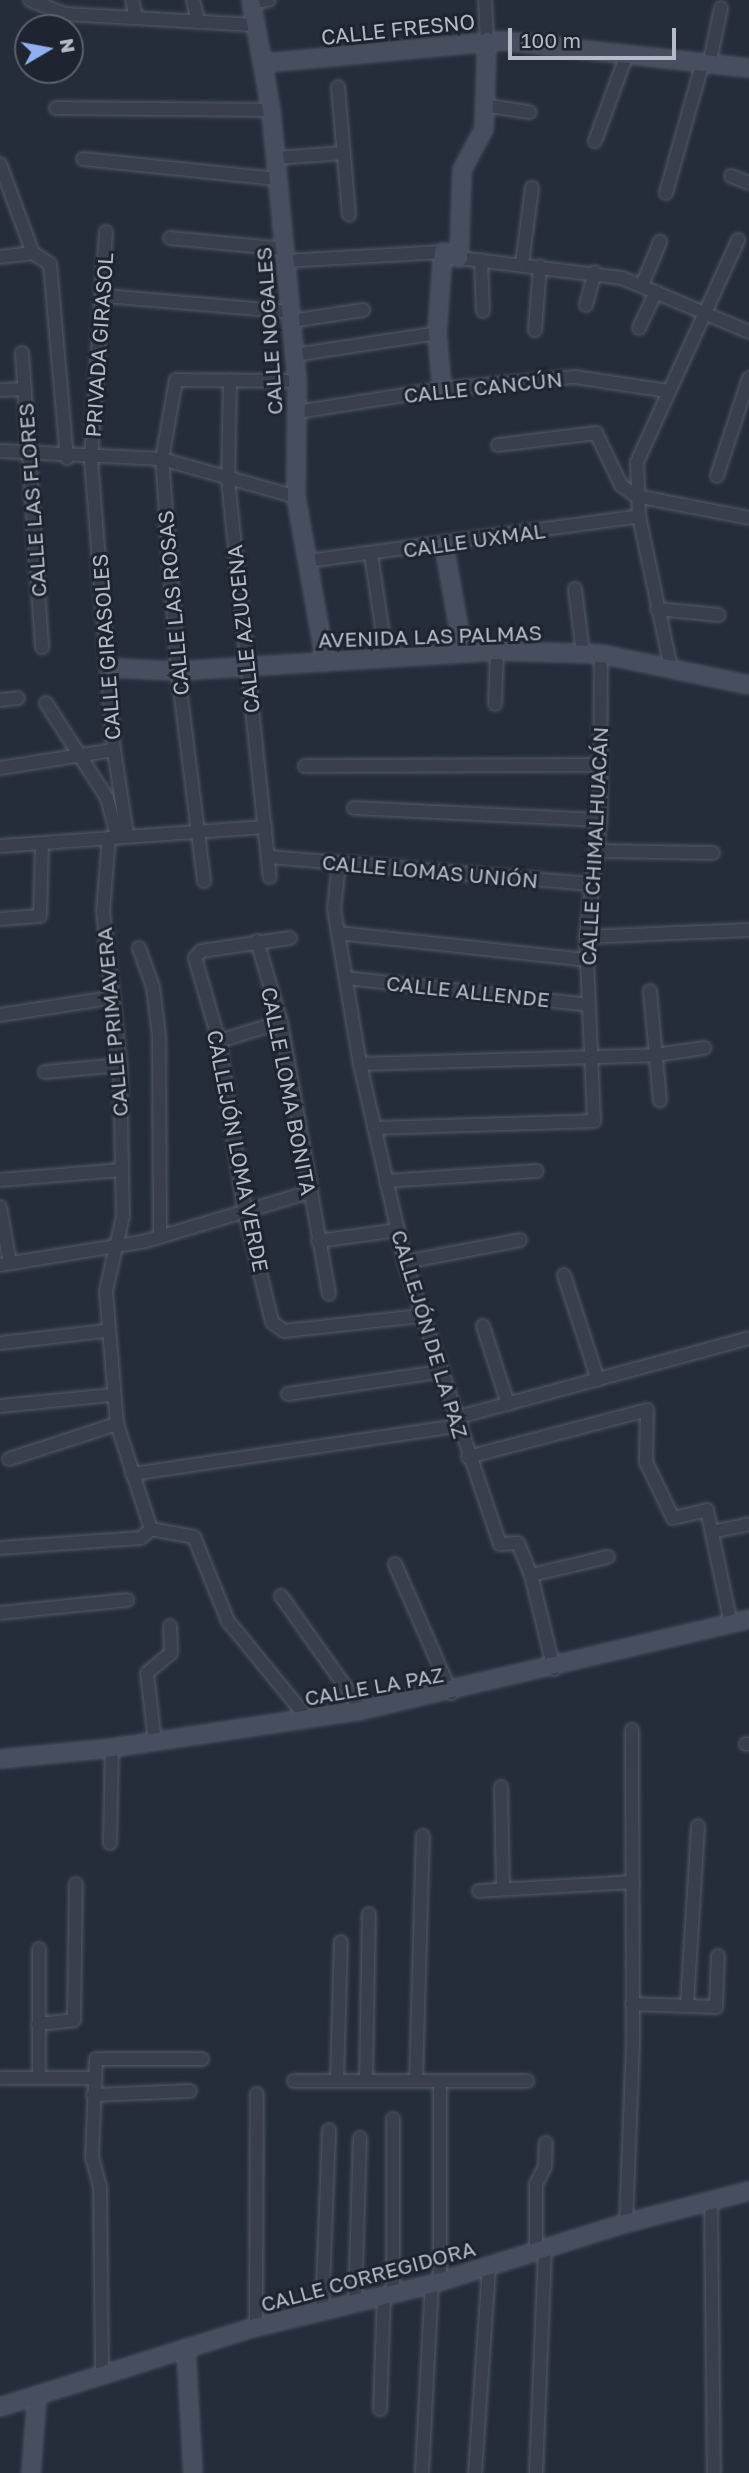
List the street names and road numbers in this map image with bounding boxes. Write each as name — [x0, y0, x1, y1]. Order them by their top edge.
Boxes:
street label: CALLE FRESNO — [320, 8, 476, 50]
street label: CALLE NOGALES — [251, 246, 287, 416]
street label: PRIVADA GIRASOL — [80, 252, 118, 438]
street label: CALLE CANCÚN — [402, 366, 564, 408]
street label: CALLE LAS FLORES — [13, 402, 51, 598]
street label: CALLE LAS ROSAS — [152, 510, 194, 696]
street label: CALLE UXMAL — [401, 518, 547, 562]
street label: CALLE AZUCENA — [222, 544, 264, 714]
street label: CALLE GIRASOLES — [87, 553, 125, 741]
street label: AVENIDA LAS PALMAS — [318, 620, 542, 652]
street label: CALLE CHIMALHUACÁN — [575, 726, 613, 966]
street label: CALLE LOMAS UNIÓN — [321, 849, 539, 893]
street label: CALLE PRIMAVERA — [91, 926, 133, 1118]
street label: CALLE ALLENDE — [385, 970, 551, 1012]
street label: CALLE LOMA BONITA — [256, 985, 322, 1197]
street label: CALLEJÓN LOMA VERDE — [202, 1028, 274, 1274]
street label: CALLEJÓN DE LA PAZ — [386, 1227, 474, 1441]
street label: CALLE LA PAZ — [303, 1661, 445, 1711]
street label: CALLE CORREGIDORA — [258, 2235, 478, 2317]

